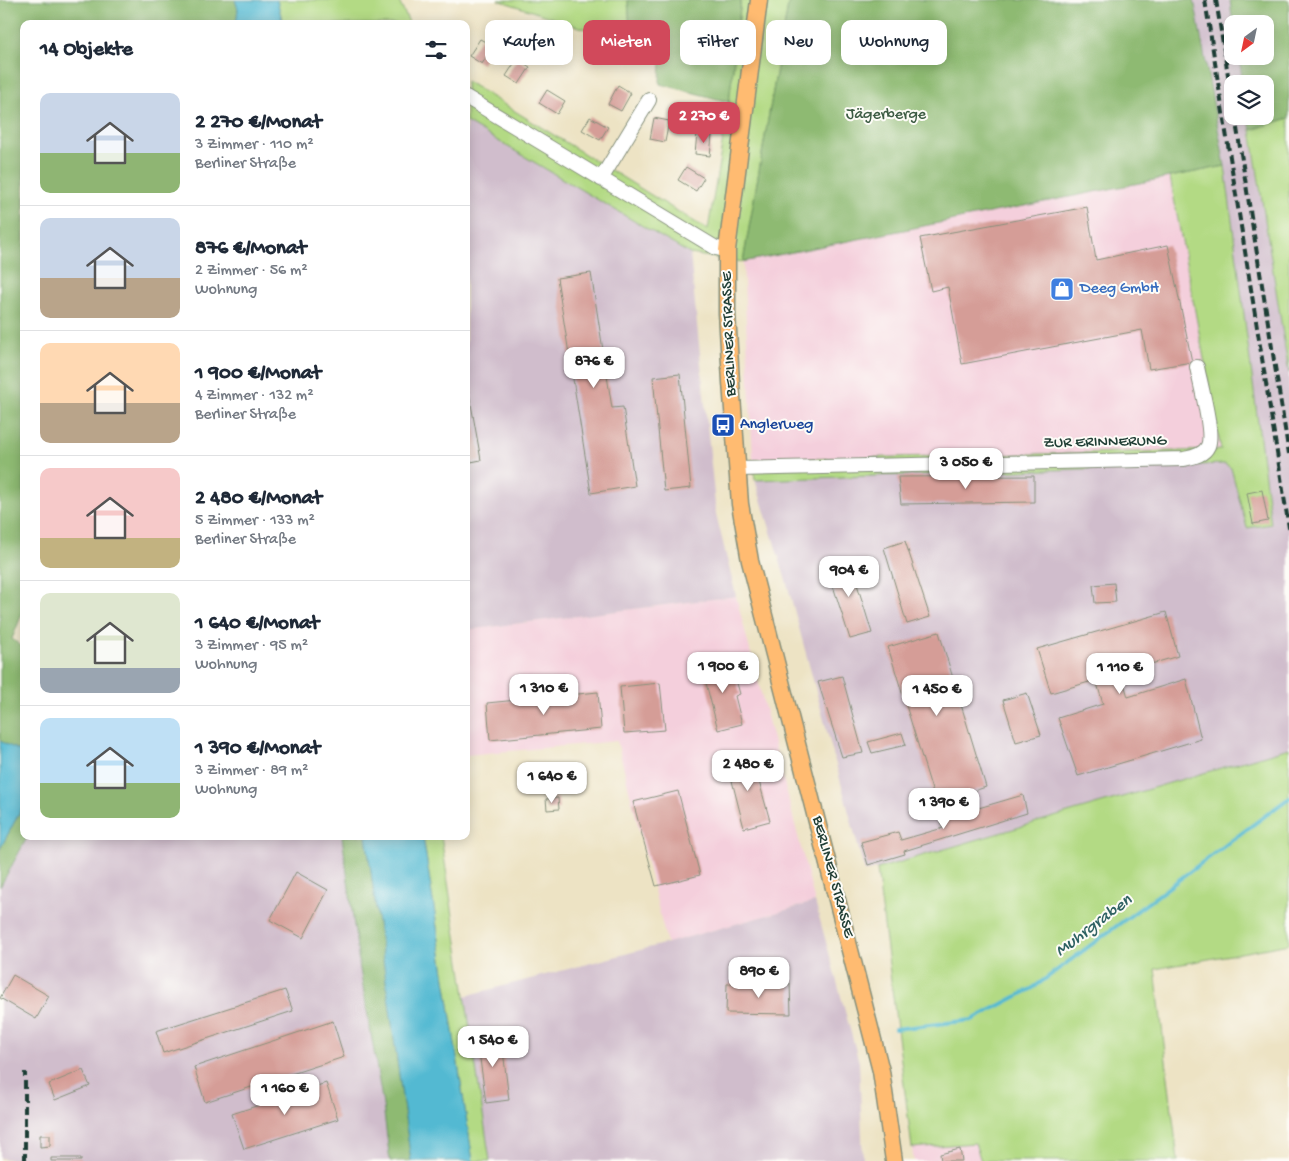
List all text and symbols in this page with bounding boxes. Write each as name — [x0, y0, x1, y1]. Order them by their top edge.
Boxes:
north arrow — [1224, 15, 1274, 65]
map controls — [1224, 15, 1274, 125]
chip: Kaufen — [485, 20, 573, 65]
chip: Mieten — [583, 20, 670, 65]
chip: Filter — [680, 20, 756, 65]
chip: Neu — [766, 20, 831, 65]
chip: Wohnung — [841, 20, 947, 65]
icon: filters — [422, 36, 450, 64]
text: 14 Objekte — [40, 38, 133, 63]
button: layers — [1224, 75, 1274, 125]
pin: 2 270 € — [658, 102, 750, 144]
park label: Jägerberge — [846, 106, 927, 125]
text: 2 270 € — [679, 108, 729, 127]
text: 2 270 €/Monat — [195, 111, 322, 136]
icon: home — [80, 113, 140, 173]
text: 3 Zimmer · 110 m² — [195, 136, 314, 155]
text: Berliner Straße — [195, 155, 296, 174]
text: 876 €/Monat — [195, 237, 306, 262]
icon: home — [80, 238, 140, 298]
text: 2 Zimmer · 56 m² — [195, 262, 308, 281]
street label: BERLINER STRASSE — [718, 270, 742, 398]
shop icon: Deeg GmbH — [1049, 276, 1075, 302]
place label: Deeg GmbH — [1079, 280, 1160, 299]
text: Wohnung — [195, 281, 257, 300]
pin: 876 € — [559, 346, 629, 389]
text: 876 € — [575, 353, 613, 372]
text: 1 900 €/Monat — [195, 362, 321, 387]
icon: home — [80, 363, 140, 423]
text: 4 Zimmer · 132 m² — [195, 387, 314, 406]
text: Berliner Straße — [195, 406, 296, 425]
bus stop icon: Anglerweg — [710, 412, 736, 438]
place label: Anglerweg — [740, 416, 813, 435]
street label: ZUR ERINNERUNG — [1043, 432, 1168, 454]
pin: 3 050 € — [920, 448, 1012, 490]
text: 3 050 € — [940, 454, 992, 473]
text: 2 480 €/Monat — [195, 487, 322, 512]
icon: home — [80, 488, 140, 548]
text: 5 Zimmer · 133 m² — [195, 512, 315, 531]
text: Berliner Straße — [195, 531, 296, 550]
pin: 904 € — [814, 556, 884, 598]
text: 904 € — [830, 562, 868, 581]
text: 1 640 €/Monat — [195, 612, 319, 637]
icon: home — [80, 613, 140, 673]
text: 3 Zimmer · 95 m² — [195, 637, 308, 656]
pin: 1 900 € — [677, 652, 769, 694]
pin: 1 110 € — [1074, 652, 1166, 695]
text: Wohnung — [195, 656, 257, 675]
text: 1 900 € — [698, 658, 748, 677]
text: 1 110 € — [1097, 659, 1143, 678]
pin: 1 310 € — [498, 674, 590, 716]
pin: 1 450 € — [891, 674, 983, 717]
text: 1 310 € — [520, 680, 568, 699]
text: 1 450 € — [913, 681, 961, 700]
text: 1 390 €/Monat — [195, 737, 320, 762]
icon: home — [80, 738, 140, 798]
pin: 2 480 € — [702, 750, 794, 792]
text: 2 480 € — [723, 756, 773, 775]
text: 3 Zimmer · 89 m² — [195, 762, 308, 781]
pin: 1 640 € — [506, 762, 598, 804]
text: 1 640 € — [528, 768, 576, 787]
text: Wohnung — [195, 781, 257, 800]
pin: 1 390 € — [898, 788, 990, 830]
text: 1 390 € — [920, 794, 968, 813]
street label: BERLINER STRASSE — [806, 813, 858, 941]
water label: Muhrgraben — [1051, 890, 1137, 962]
pin: 890 € — [724, 956, 794, 999]
text: 890 € — [739, 963, 779, 982]
pin: 1 540 € — [447, 1026, 539, 1068]
text: 1 540 € — [469, 1032, 517, 1051]
pin: 1 160 € — [239, 1074, 331, 1116]
text: 1 160 € — [261, 1080, 309, 1099]

